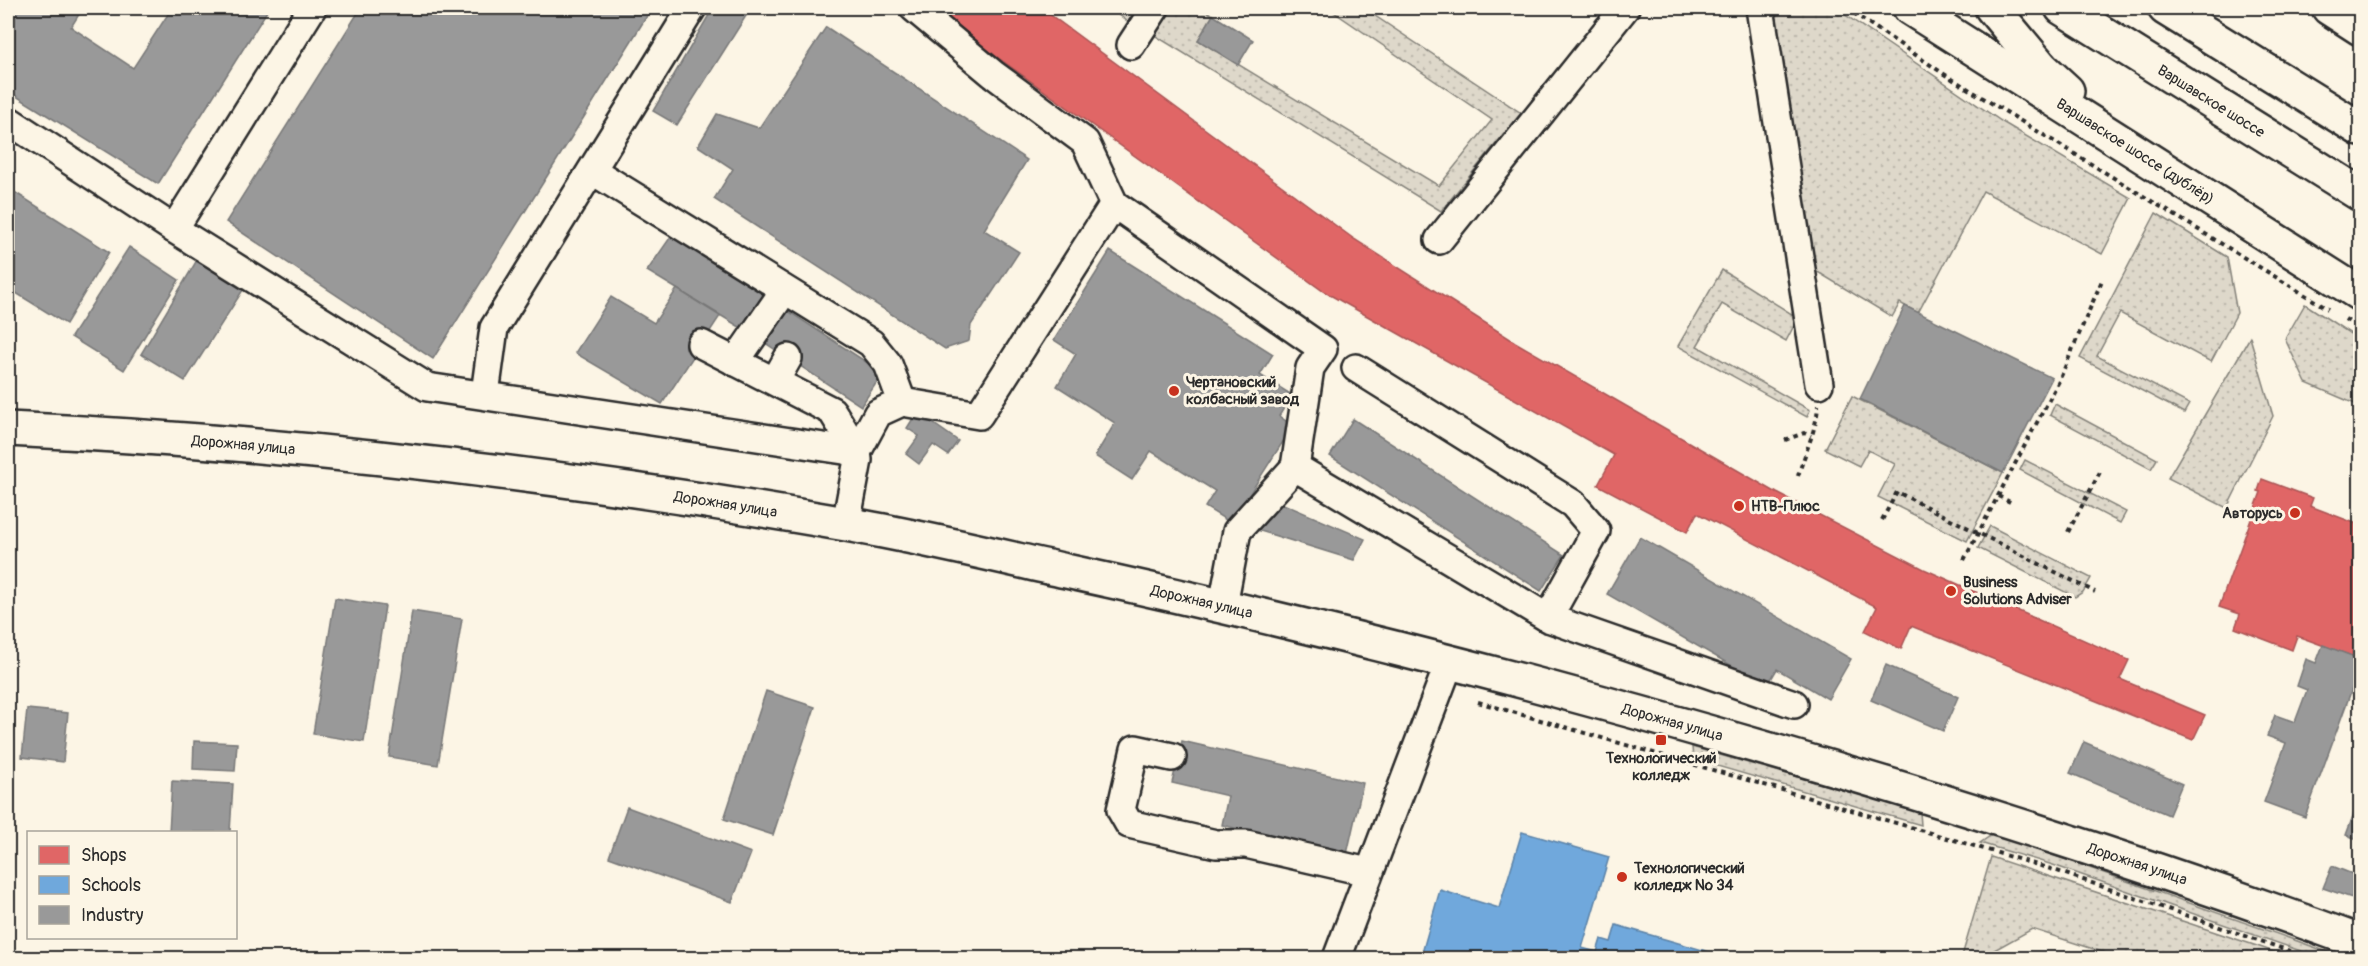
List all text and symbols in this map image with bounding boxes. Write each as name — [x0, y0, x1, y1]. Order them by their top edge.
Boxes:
street label: Варшавское шоссе — [2154, 61, 2269, 143]
street label: Варшавское шоссе (дублёр) — [2053, 94, 2218, 209]
place label: Чертановский колбасный завод — [1186, 373, 1300, 409]
marker: Чертановский колбасный завод — [1167, 384, 1181, 398]
street label: Дорожная улица — [190, 431, 296, 459]
street label: Дорожная улица — [672, 487, 779, 522]
place label: НТВ-Плюс — [1751, 497, 1820, 516]
marker: НТВ-Плюс — [1732, 499, 1746, 513]
place label: Авторусь — [2222, 504, 2283, 523]
marker: Авторусь — [2288, 506, 2302, 520]
place label: Business Solutions Adviser — [1963, 573, 2072, 609]
street label: Дорожная улица — [1148, 581, 1254, 623]
marker: Business Solutions Adviser — [1944, 584, 1958, 598]
street label: Дорожная улица — [1619, 699, 1725, 746]
marker: Технологический колледж — [1654, 733, 1668, 747]
place label: Технологический колледж — [1605, 749, 1716, 785]
legend — [27, 831, 237, 939]
street label: Дорожная улица — [2084, 839, 2190, 890]
text: Shops — [81, 844, 126, 867]
place label: Технологический колледж № 34 — [1633, 859, 1745, 895]
marker: Технологический колледж № 34 — [1615, 870, 1629, 884]
text: Schools — [81, 874, 141, 897]
text: Industry — [81, 904, 144, 927]

